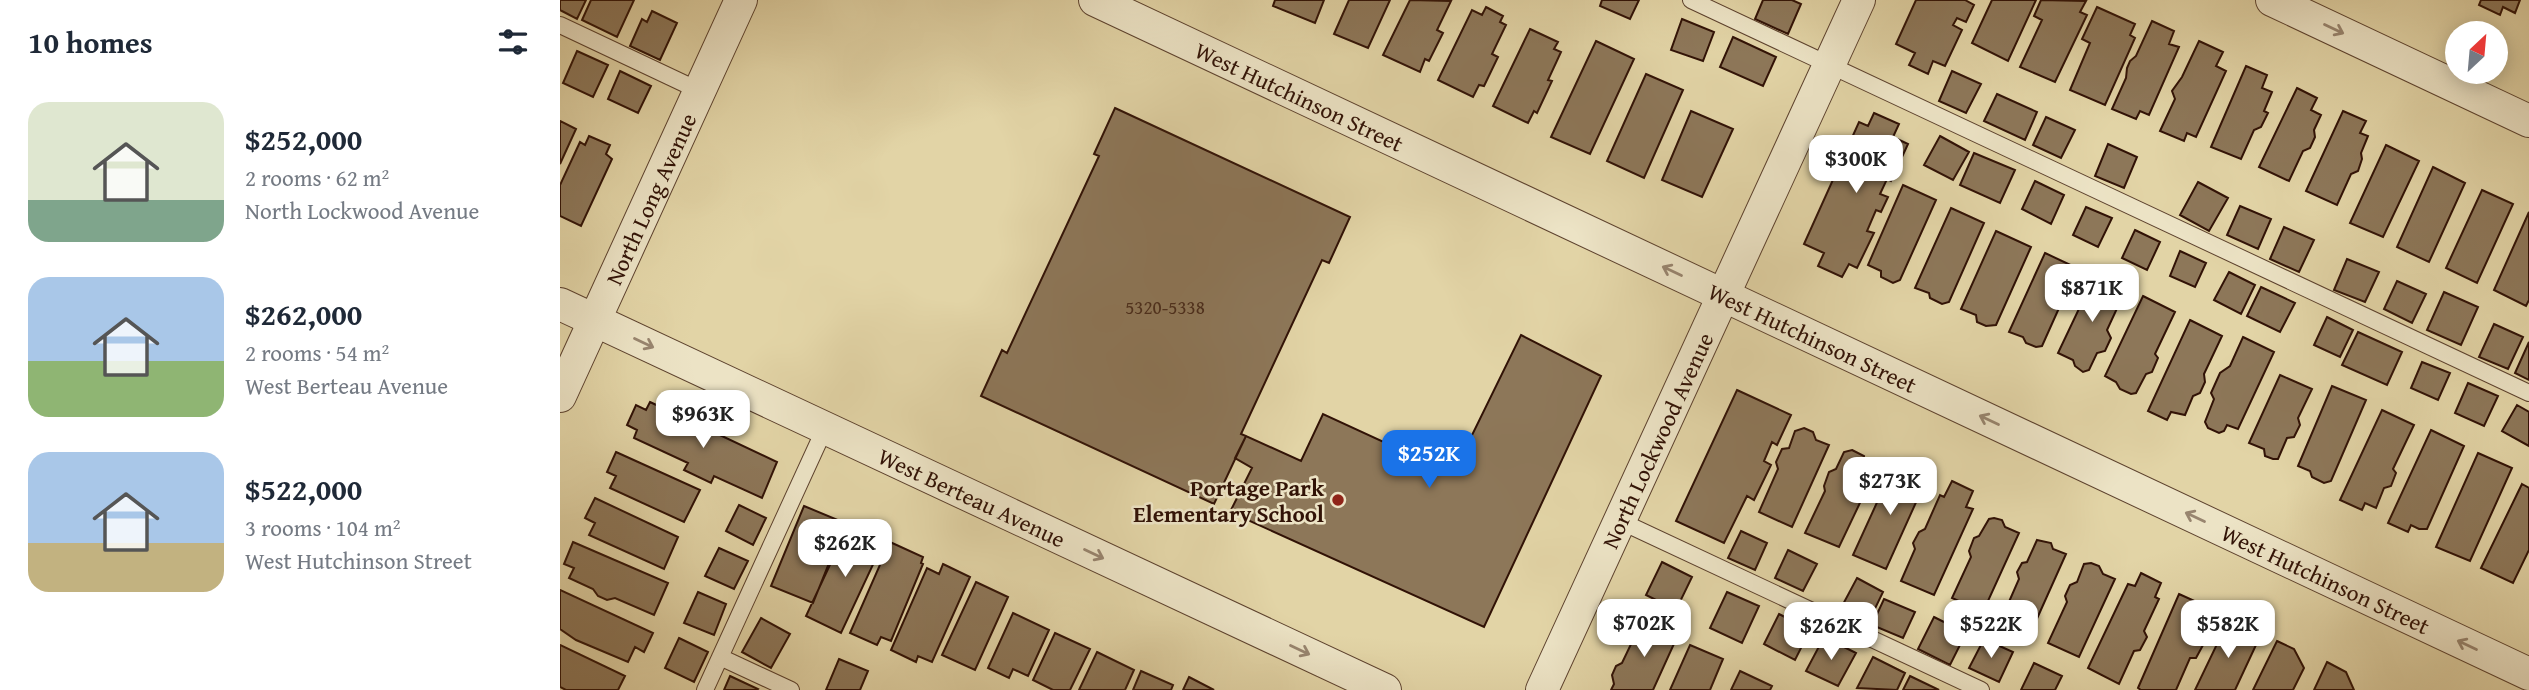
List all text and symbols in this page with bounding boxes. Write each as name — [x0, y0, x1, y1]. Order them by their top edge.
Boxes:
text: 10 homes — [28, 20, 153, 64]
north arrow — [2445, 21, 2508, 84]
map controls — [2445, 21, 2508, 84]
icon: filters — [494, 23, 532, 61]
one-way arrow — [2323, 23, 2344, 36]
street label: West Hutchinson Street — [1190, 33, 1409, 159]
street label: North Long Avenue — [597, 107, 704, 290]
text: $252,000 — [245, 117, 362, 161]
icon: home — [84, 130, 168, 214]
pin: $300K — [1807, 136, 1905, 195]
text: $300K — [1825, 141, 1887, 174]
text: 2 rooms · 62 m² — [245, 161, 389, 194]
text: North Lockwood Avenue — [245, 194, 479, 227]
one-way arrow — [1662, 264, 1683, 278]
pin: $871K — [2043, 264, 2141, 324]
text: $871K — [2061, 270, 2123, 303]
street label: West Hutchinson Street — [1703, 274, 1922, 401]
text: $262,000 — [245, 292, 362, 336]
house number: 5320-5338 — [1125, 293, 1205, 321]
icon: home — [84, 305, 168, 389]
street label: North Lockwood Avenue — [1593, 327, 1721, 554]
text: 2 rooms · 54 m² — [245, 336, 389, 369]
one-way arrow — [633, 337, 654, 350]
text: West Berteau Avenue — [245, 369, 448, 402]
pin: $963K — [654, 391, 752, 450]
text: $963K — [672, 396, 734, 429]
one-way arrow — [1979, 413, 2000, 427]
pin: $252K — [1380, 430, 1478, 490]
text: $252K — [1398, 436, 1460, 469]
street label: West Berteau Avenue — [873, 439, 1071, 555]
pin: $273K — [1841, 458, 1939, 517]
text: $273K — [1859, 463, 1921, 496]
text: $522,000 — [245, 467, 362, 511]
place label: Portage Park Elementary School — [1133, 471, 1325, 530]
icon: home — [84, 480, 168, 564]
marker: Portage Park Elementary School — [1330, 492, 1346, 508]
one-way arrow — [2185, 510, 2206, 523]
text: 3 rooms · 104 m² — [245, 511, 400, 544]
street label: West Hutchinson Street — [2216, 515, 2436, 642]
pin: $262K — [796, 520, 894, 579]
text: $262K — [814, 525, 876, 558]
text: West Hutchinson Street — [245, 544, 472, 577]
one-way arrow — [1083, 548, 1104, 561]
pin: $702K — [1595, 600, 1693, 659]
pin: $522K — [1942, 600, 2040, 660]
pin: $582K — [2179, 600, 2277, 660]
pin: $262K — [1782, 602, 1880, 662]
text: $702K — [1613, 605, 1675, 638]
text: $522K — [1960, 606, 2022, 639]
text: $582K — [2197, 606, 2259, 639]
text: $262K — [1800, 608, 1862, 641]
one-way arrow — [2457, 638, 2478, 651]
one-way arrow — [1289, 644, 1310, 658]

